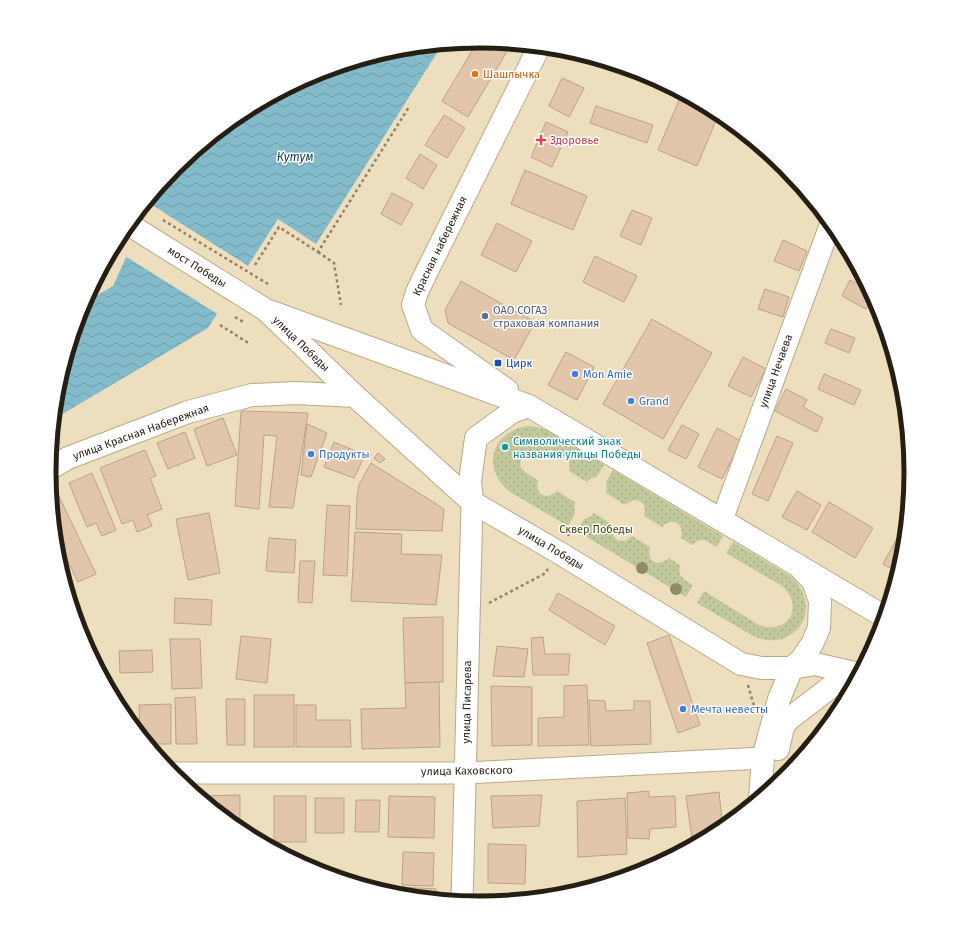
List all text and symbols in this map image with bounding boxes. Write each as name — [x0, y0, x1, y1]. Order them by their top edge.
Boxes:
place label: Шашлычка — [483, 68, 540, 81]
marker: Шашлычка — [470, 69, 480, 79]
marker: Здоровье — [535, 134, 547, 146]
place label: Здоровье — [550, 134, 599, 147]
water label: Кутум — [277, 150, 313, 164]
street label: Красная набережная — [410, 194, 470, 298]
street label: мост Победы — [165, 244, 229, 290]
place label: ОАО СОГАЗ страховая компания — [493, 304, 599, 330]
marker: ОАО СОГАЗ страховая компания — [480, 311, 490, 321]
street label: улица Победы — [270, 314, 332, 374]
street label: улица Нечаева — [757, 333, 795, 409]
place label: Цирк — [506, 357, 532, 370]
marker: Цирк — [493, 358, 503, 368]
place label: Mon Amie — [583, 368, 632, 381]
marker: Mon Amie — [570, 369, 580, 379]
place label: Grand — [639, 395, 669, 408]
marker: Grand — [626, 396, 636, 406]
street label: улица Красная Набережная — [71, 401, 211, 463]
place label: Символический знак названия улицы Победы — [513, 435, 641, 461]
marker: Символический знак названия улицы Победы — [500, 442, 510, 452]
place label: Продукты — [319, 448, 370, 461]
marker: Продукты — [306, 449, 316, 459]
street label: улица Победы — [516, 523, 586, 573]
park label: Сквер Победы — [559, 523, 633, 536]
street label: улица Писарева — [460, 660, 474, 744]
place label: Мечта невесты — [691, 703, 768, 716]
marker: Мечта невесты — [678, 704, 688, 714]
street label: улица Каховского — [421, 764, 513, 778]

